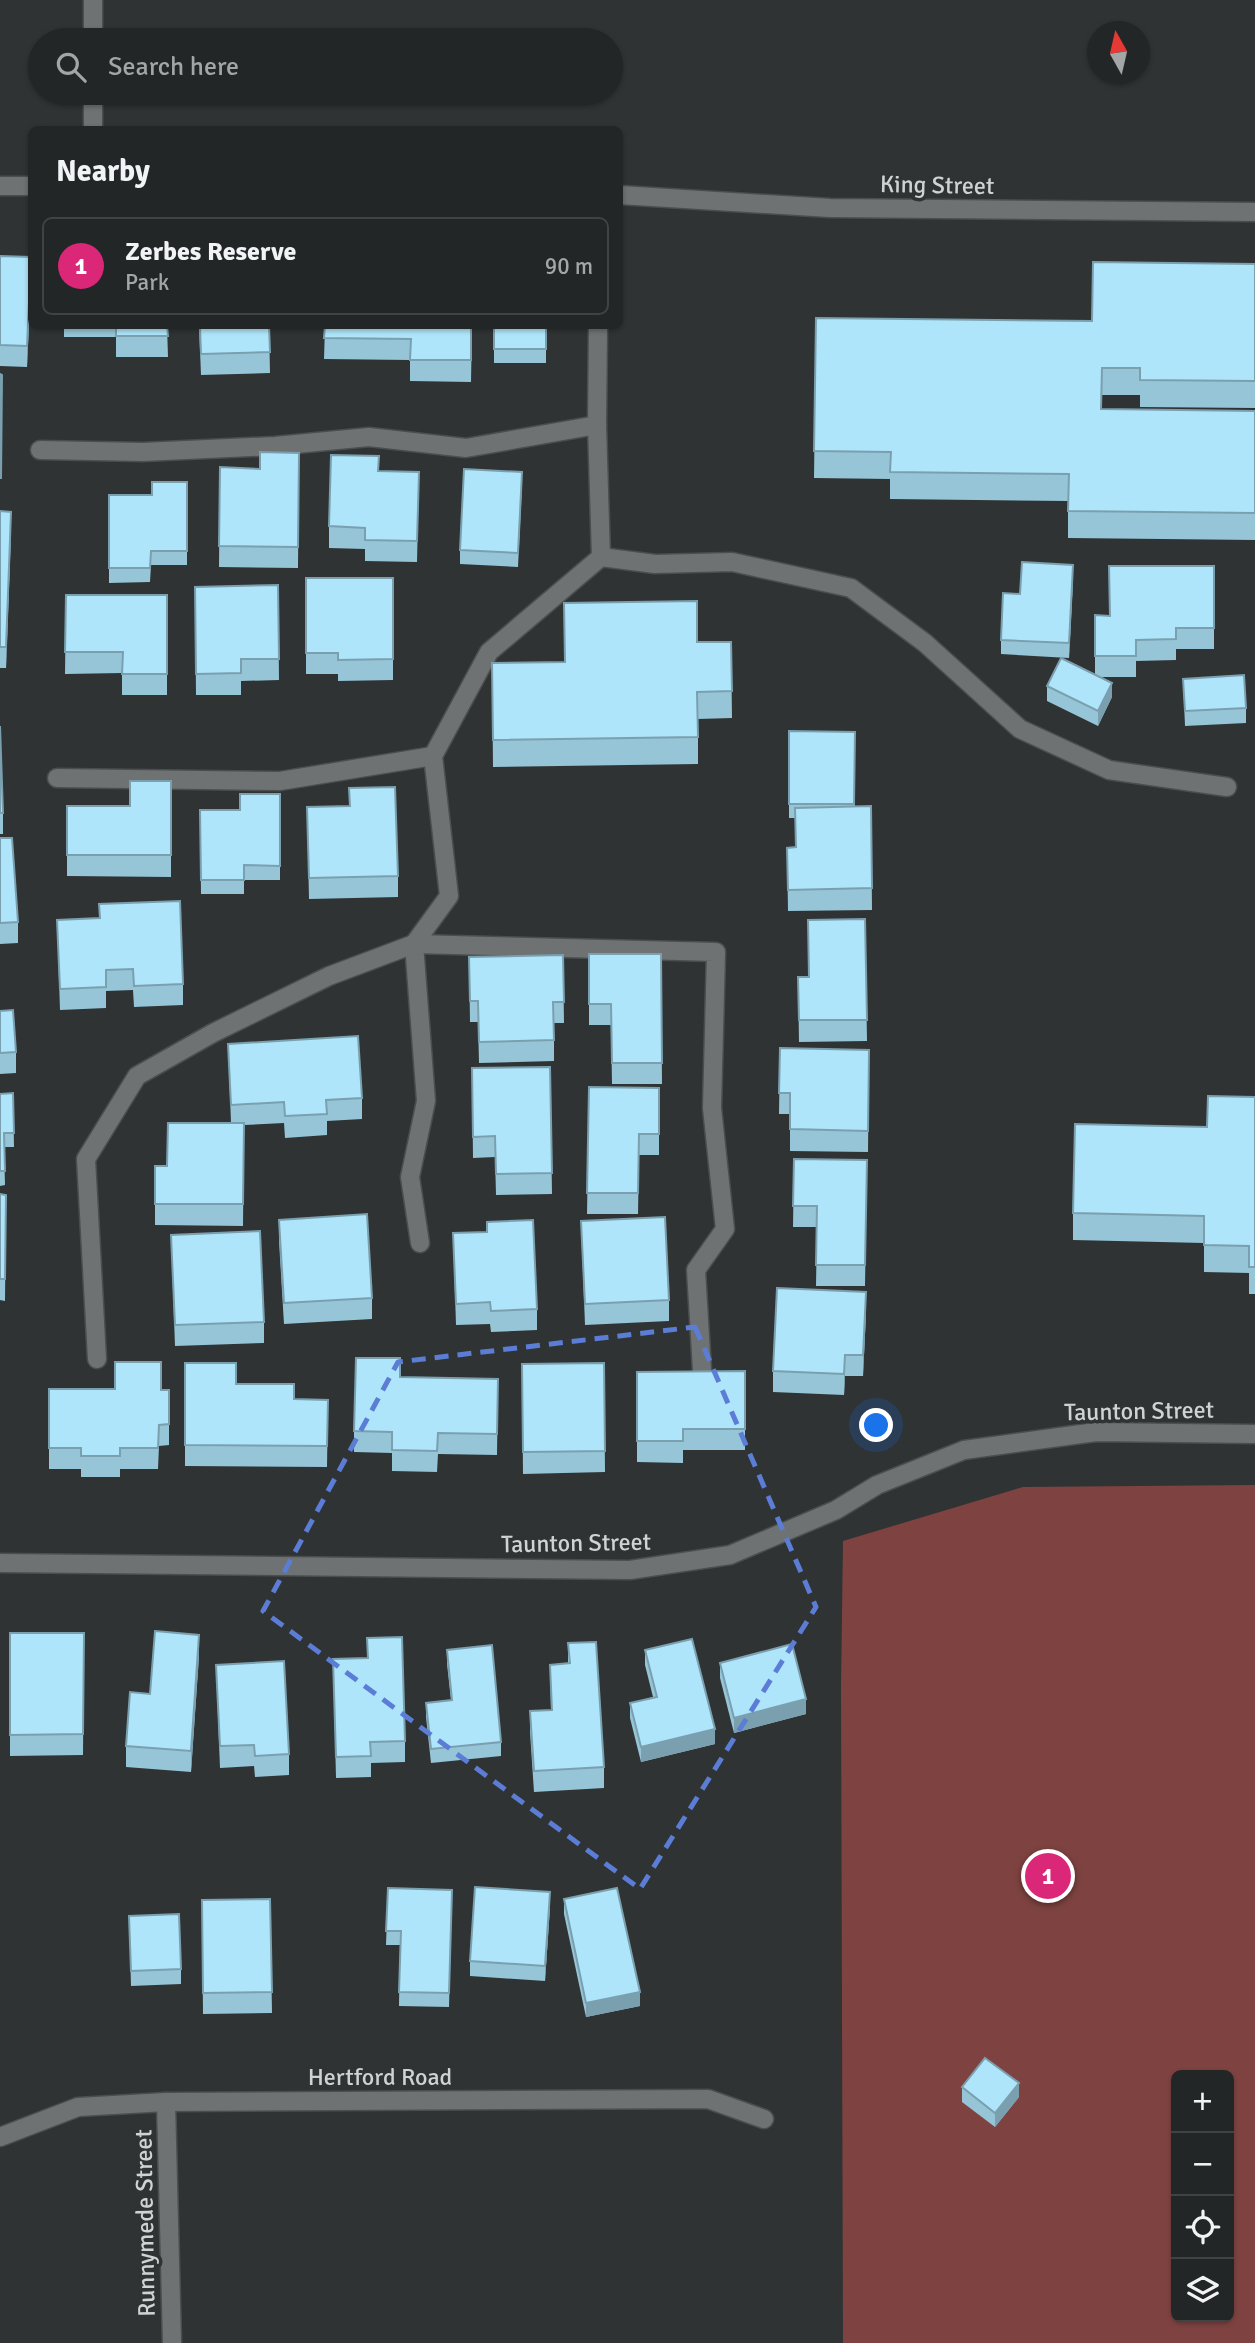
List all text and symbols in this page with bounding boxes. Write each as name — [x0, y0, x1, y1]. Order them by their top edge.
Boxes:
north arrow — [1087, 21, 1150, 84]
search box — [28, 28, 623, 105]
icon: search — [52, 48, 90, 86]
text: Search here — [108, 51, 239, 83]
text: Nearby — [56, 153, 150, 190]
street label: King Street — [880, 169, 994, 201]
text: Zerbes Reserve — [125, 236, 296, 268]
text: 1 — [75, 252, 87, 281]
text: 90 m — [545, 252, 593, 281]
text: Park — [125, 268, 169, 297]
street label: Taunton Street — [1064, 1395, 1214, 1427]
your location — [859, 1408, 893, 1442]
street label: Taunton Street — [501, 1527, 651, 1559]
pin: 1 — [1025, 1850, 1071, 1902]
street label: Hertford Road — [308, 2062, 452, 2092]
map controls — [1171, 2070, 1234, 2322]
button: + — [1171, 2070, 1234, 2133]
street label: Runnymede Street — [128, 2129, 162, 2317]
button: − — [1171, 2133, 1234, 2196]
button: locate — [1171, 2196, 1234, 2259]
button: layers — [1171, 2259, 1234, 2322]

